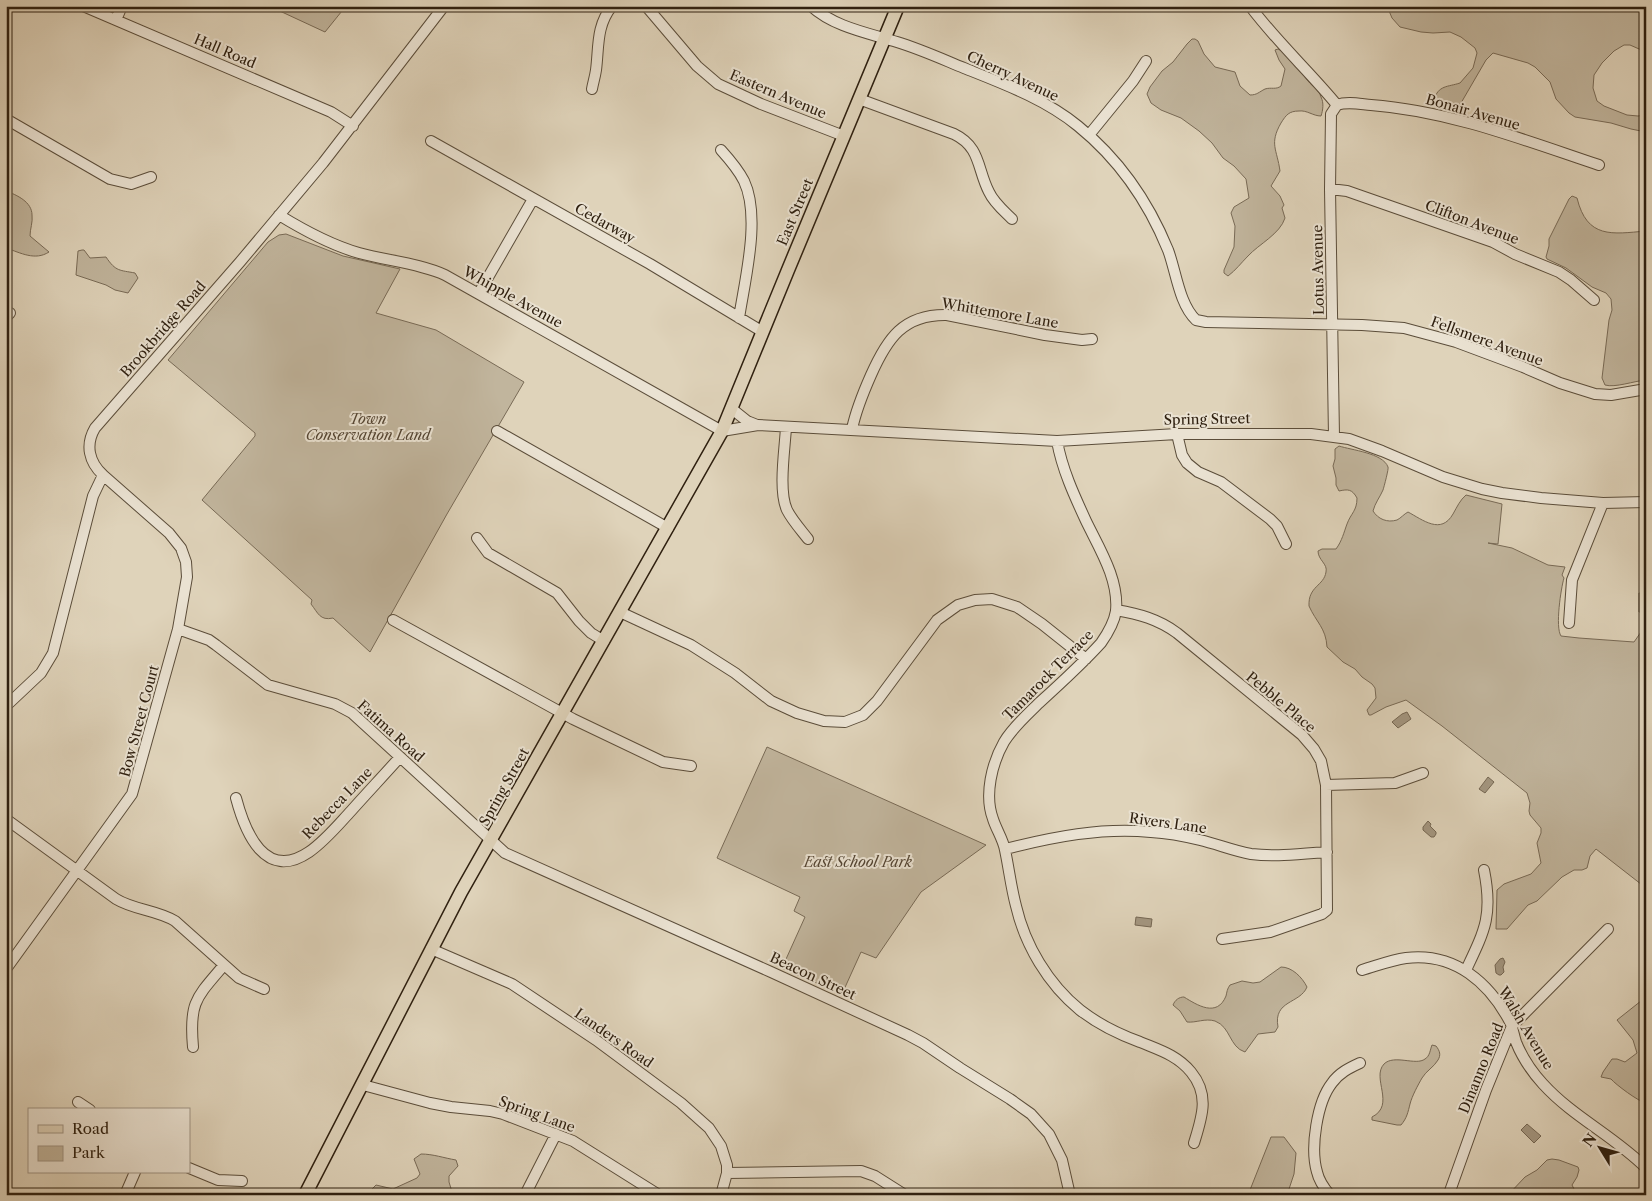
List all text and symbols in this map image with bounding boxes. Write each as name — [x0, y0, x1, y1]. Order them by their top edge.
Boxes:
street label: Hall Road — [191, 30, 259, 72]
street label: Cherry Avenue — [964, 47, 1062, 105]
street label: Eastern Avenue — [727, 66, 829, 123]
street label: Bonair Avenue — [1424, 90, 1522, 134]
street label: East Street — [773, 176, 817, 248]
street label: Clifton Avenue — [1422, 196, 1522, 248]
street label: Cedarway — [572, 199, 639, 247]
street label: Lotus Avenue — [1308, 225, 1328, 315]
street label: Whipple Avenue — [459, 262, 566, 332]
street label: Brookbridge Road — [116, 277, 210, 381]
street label: Whittemore Lane — [939, 294, 1060, 332]
street label: Fellsmere Avenue — [1428, 312, 1546, 370]
street label: Spring Street — [1164, 409, 1251, 429]
park label: Town Conservation Land — [306, 410, 432, 444]
street label: Tamarock Terrace — [999, 626, 1097, 724]
street label: Bow Street Court — [115, 663, 163, 779]
street label: Pebble Place — [1243, 668, 1320, 736]
street label: Fatima Road — [354, 696, 429, 766]
street label: Spring Street — [475, 745, 533, 829]
street label: Rebecca Lane — [298, 763, 376, 843]
street label: Rivers Lane — [1128, 809, 1208, 837]
park label: East School Park — [803, 853, 913, 871]
street label: Beacon Street — [767, 948, 859, 1004]
street label: Walsh Avenue — [1494, 982, 1558, 1073]
street label: Landers Road — [571, 1004, 657, 1072]
street label: Dinanno Road — [1455, 1020, 1508, 1116]
street label: Spring Lane — [496, 1092, 578, 1136]
legend — [28, 1108, 190, 1174]
text: Road — [72, 1119, 109, 1138]
north arrow — [1574, 1124, 1624, 1174]
text: N — [1579, 1130, 1600, 1150]
text: Park — [72, 1143, 106, 1162]

